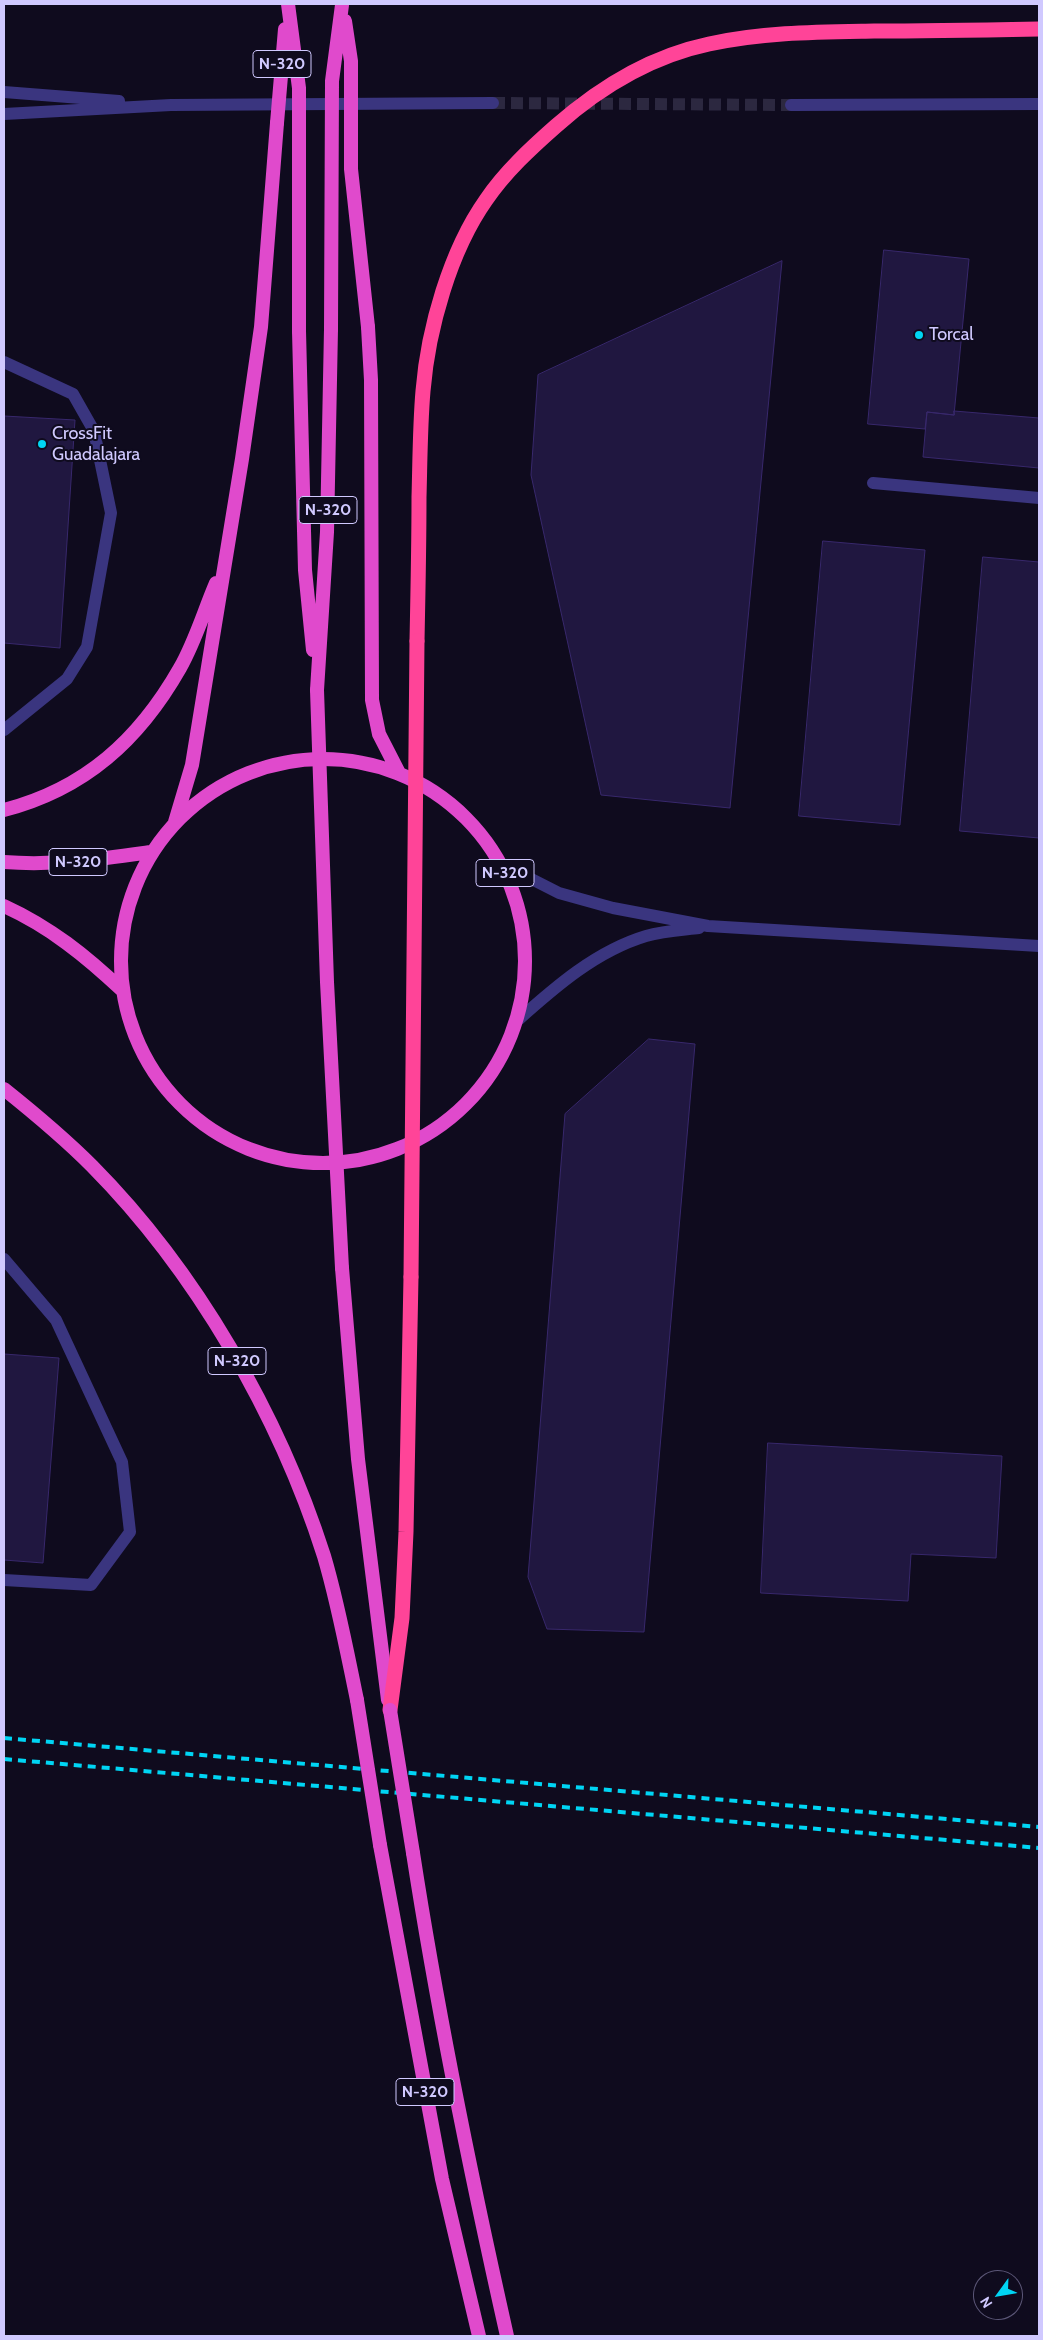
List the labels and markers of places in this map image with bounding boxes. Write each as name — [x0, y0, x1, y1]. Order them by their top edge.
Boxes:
place label: Torcal — [929, 324, 974, 346]
marker: Torcal — [913, 329, 925, 341]
place label: CrossFit Guadalajara — [52, 423, 140, 466]
marker: CrossFit Guadalajara — [36, 438, 48, 450]

